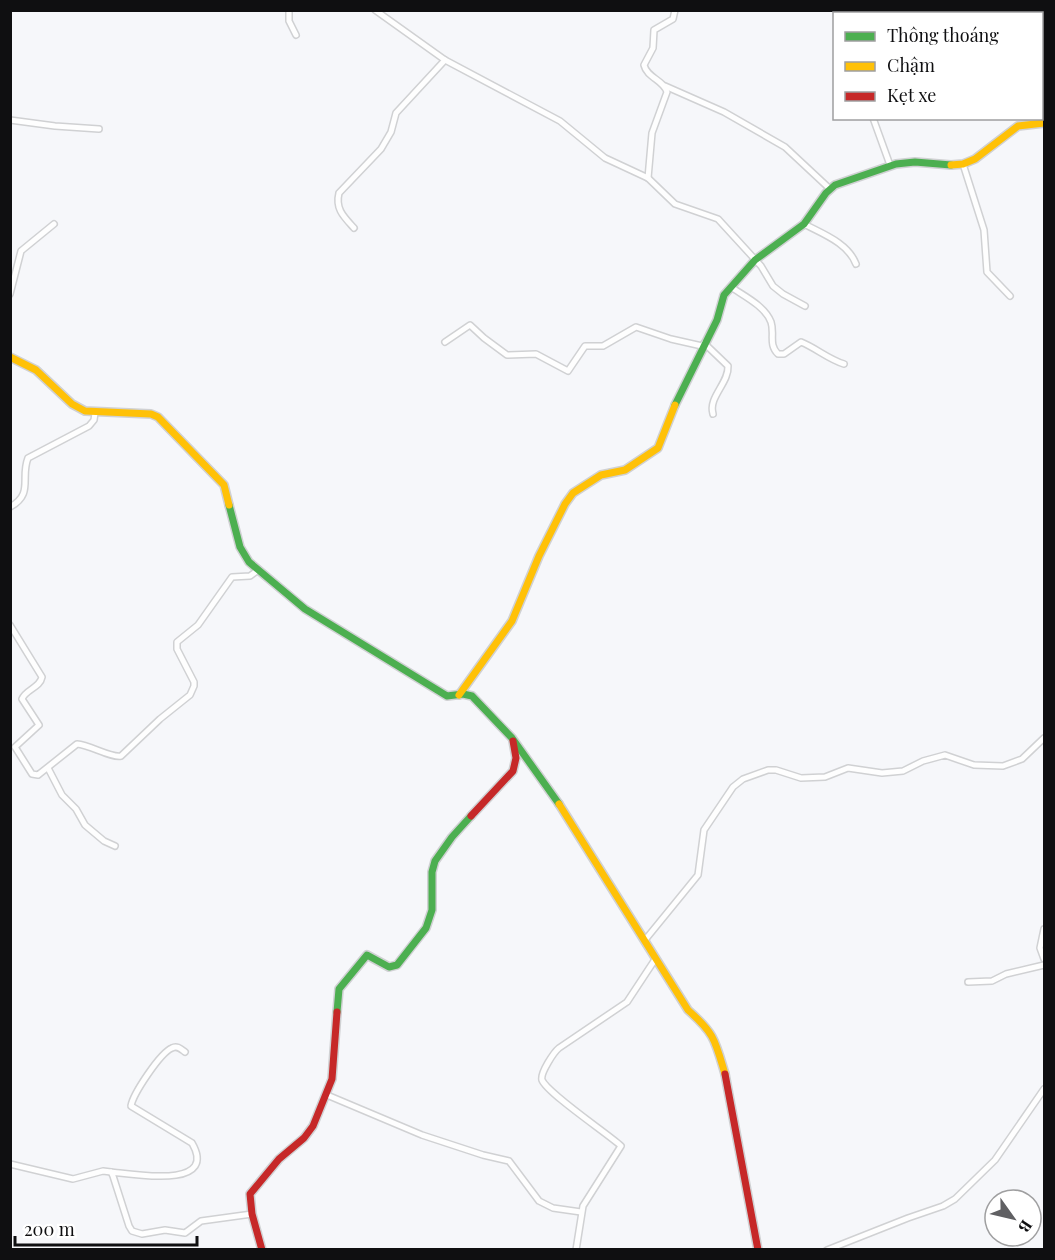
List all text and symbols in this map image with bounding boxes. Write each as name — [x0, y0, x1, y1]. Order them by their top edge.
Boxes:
legend — [833, 12, 1043, 120]
text: Thông thoáng — [887, 23, 999, 47]
text: Chậm — [887, 53, 935, 77]
text: Kẹt xe — [887, 83, 936, 107]
north arrow — [983, 1188, 1043, 1248]
scale bar — [15, 1209, 196, 1247]
text: B — [1014, 1216, 1038, 1237]
text: 200 m — [24, 1217, 75, 1241]

